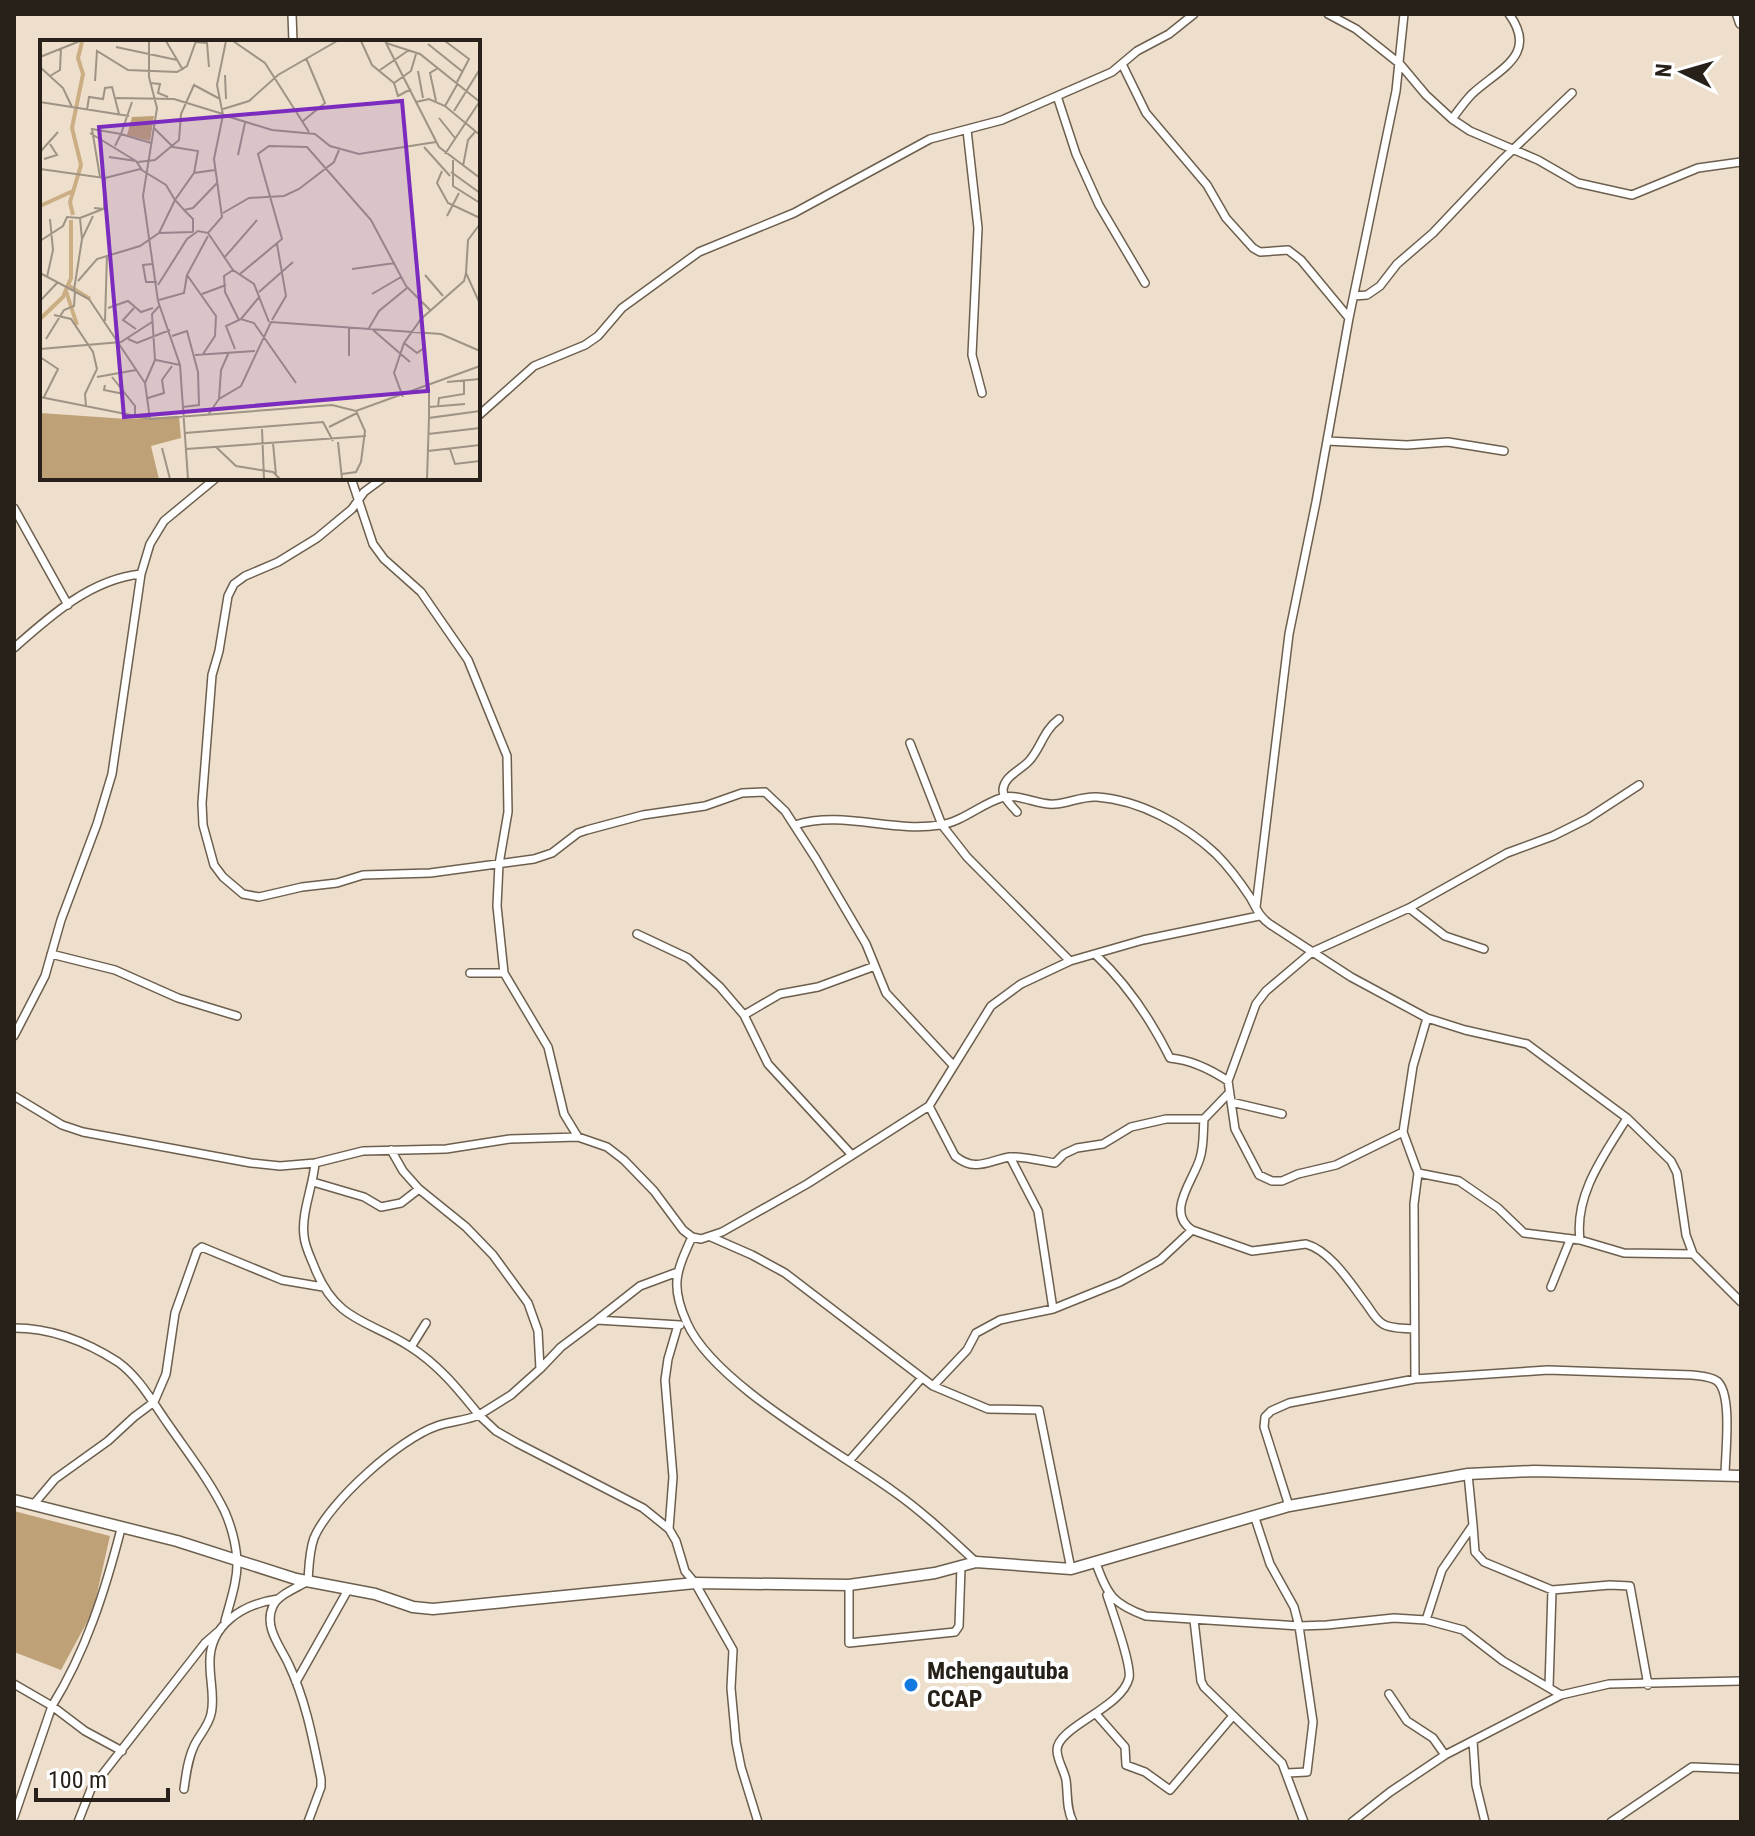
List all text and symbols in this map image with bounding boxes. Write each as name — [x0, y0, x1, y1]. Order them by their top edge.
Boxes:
north arrow — [1643, 32, 1723, 112]
inset map — [40, 40, 480, 480]
text: N — [1651, 62, 1677, 78]
place label: Mchengautuba CCAP — [927, 1657, 1069, 1713]
marker: Mchengautuba CCAP — [902, 1676, 920, 1694]
scale bar — [36, 1752, 168, 1802]
text: 100 m — [48, 1766, 107, 1794]

